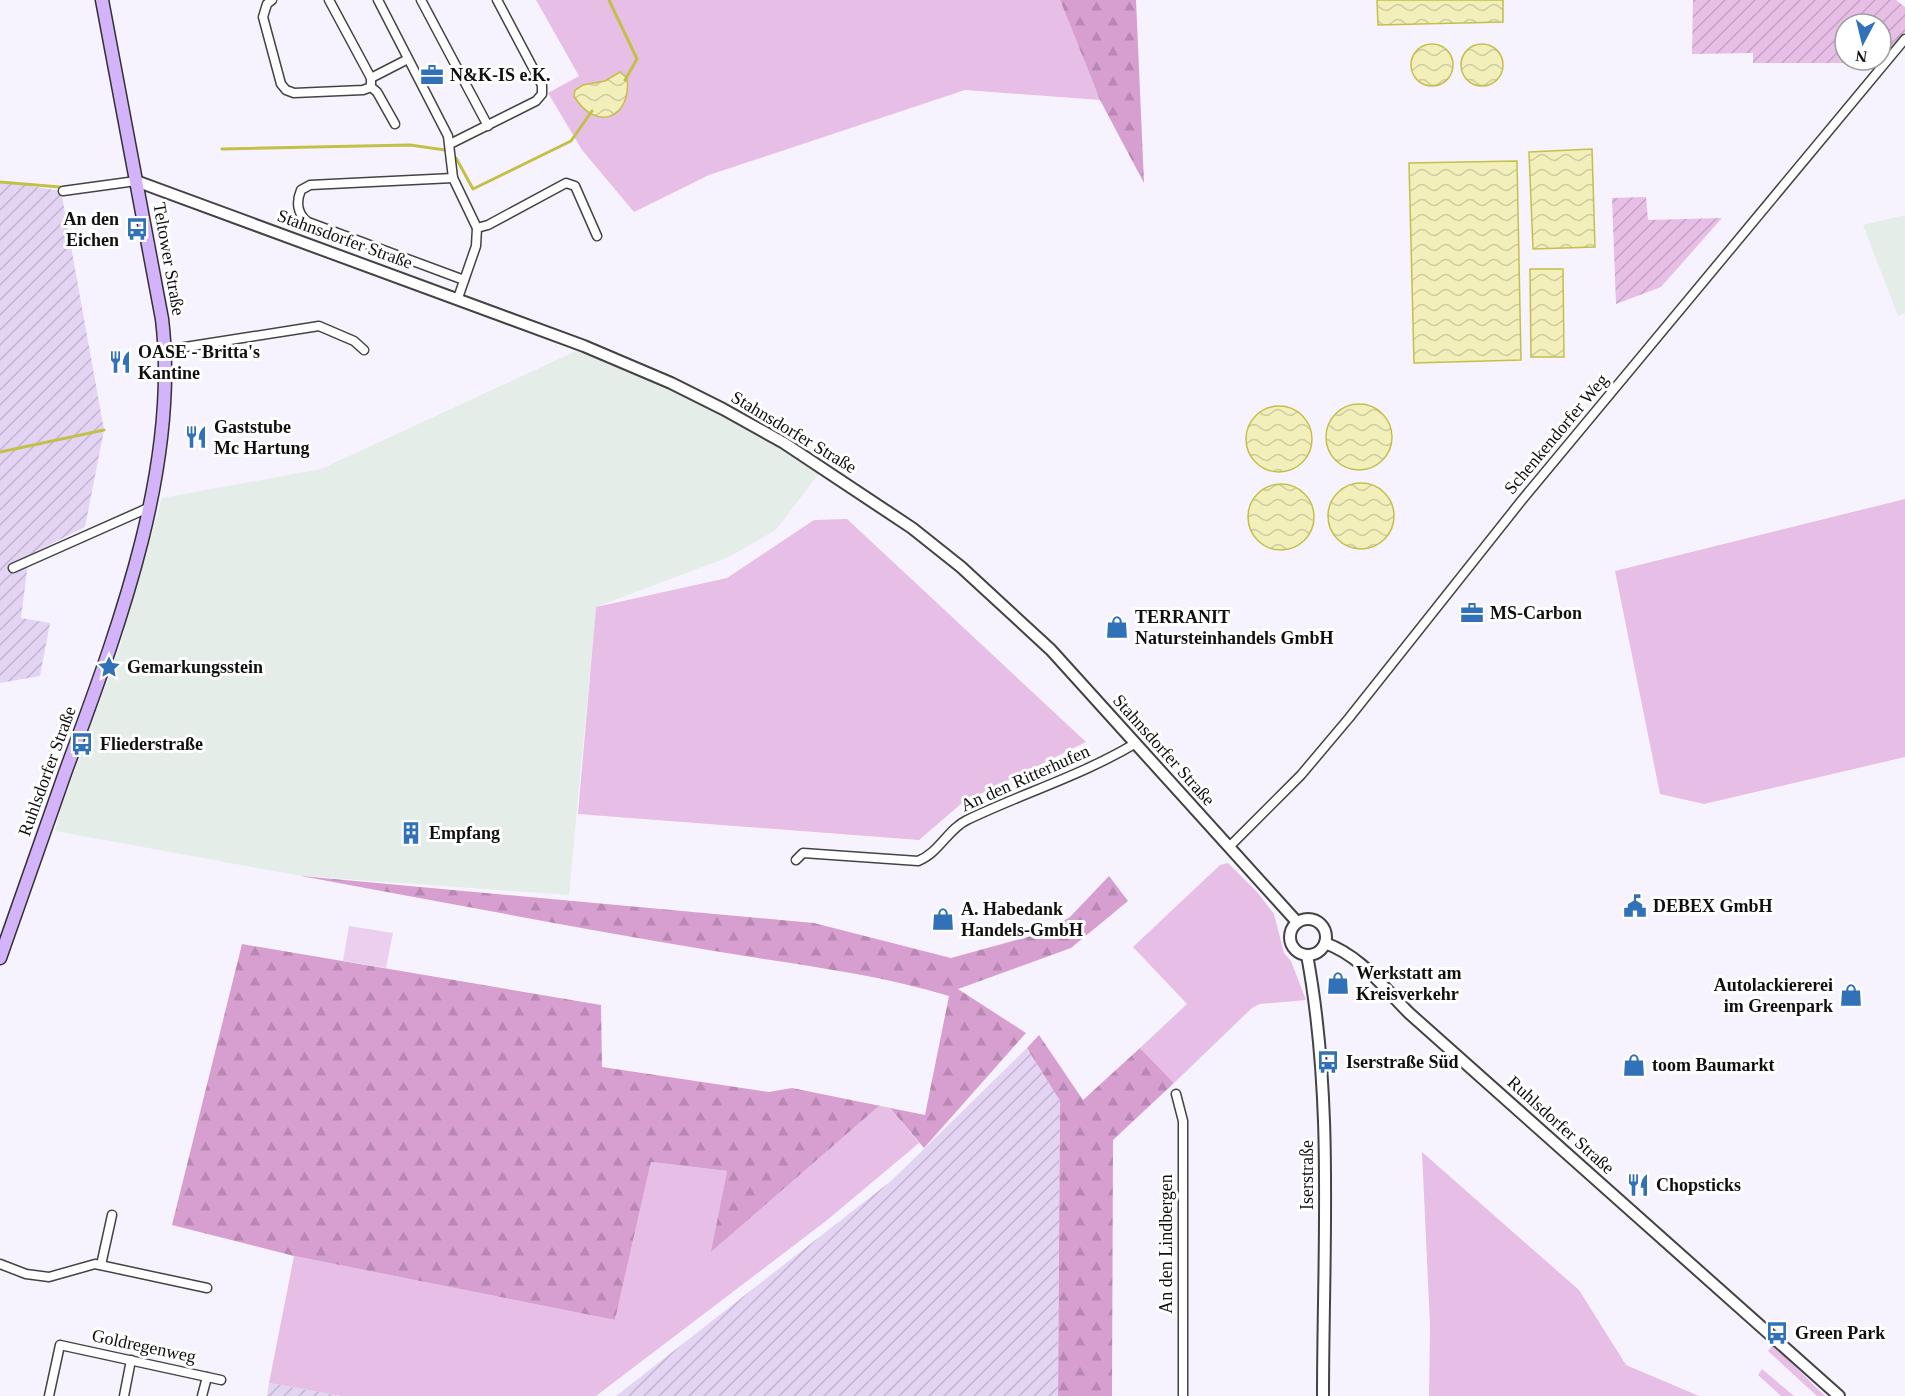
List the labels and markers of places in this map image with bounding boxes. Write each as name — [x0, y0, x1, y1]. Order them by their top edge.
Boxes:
office icon: N&K-IS e.K. — [419, 62, 445, 88]
place label: N&K-IS e.K. — [450, 65, 551, 85]
place label: An den Eichen — [63, 209, 119, 250]
bus stop icon: An den Eichen — [124, 216, 150, 242]
place label: OASE - Britta's Kantine — [138, 342, 260, 383]
restaurant icon: OASE - Britta's Kantine — [107, 349, 133, 375]
place label: Gaststube Mc Hartung — [214, 417, 309, 458]
restaurant icon: Gaststube Mc Hartung — [183, 424, 209, 450]
office icon: MS-Carbon — [1459, 600, 1485, 626]
place label: MS-Carbon — [1490, 603, 1582, 623]
place label: TERRANIT Natursteinhandels GmbH — [1135, 607, 1334, 648]
shop icon: TERRANIT Natursteinhandels GmbH — [1104, 614, 1130, 640]
place icon: Gemarkungsstein — [96, 654, 122, 680]
place label: Gemarkungsstein — [127, 657, 263, 677]
bus stop icon: Fliederstraße — [69, 731, 95, 757]
place label: Fliederstraße — [100, 734, 203, 754]
building icon: Empfang — [398, 820, 424, 846]
place label: Empfang — [429, 823, 500, 843]
public building icon: DEBEX GmbH — [1622, 893, 1648, 919]
place label: DEBEX GmbH — [1653, 896, 1773, 916]
place label: A. Habedank Handels-GmbH — [961, 899, 1083, 940]
shop icon: A. Habedank Handels-GmbH — [930, 906, 956, 932]
place label: Werkstatt am Kreisverkehr — [1356, 963, 1461, 1004]
shop icon: Werkstatt am Kreisverkehr — [1325, 970, 1351, 996]
place label: Autolackiererei im Greenpark — [1714, 975, 1833, 1016]
shop icon: Autolackiererei im Greenpark — [1838, 982, 1864, 1008]
bus stop icon: Iserstraße Süd — [1315, 1049, 1341, 1075]
place label: Iserstraße Süd — [1346, 1052, 1459, 1072]
shop icon: toom Baumarkt — [1621, 1052, 1647, 1078]
place label: toom Baumarkt — [1652, 1055, 1775, 1075]
restaurant icon: Chopsticks — [1625, 1172, 1651, 1198]
place label: Chopsticks — [1656, 1175, 1741, 1195]
bus stop icon: Green Park — [1764, 1320, 1790, 1346]
place label: Green Park — [1795, 1323, 1885, 1343]

